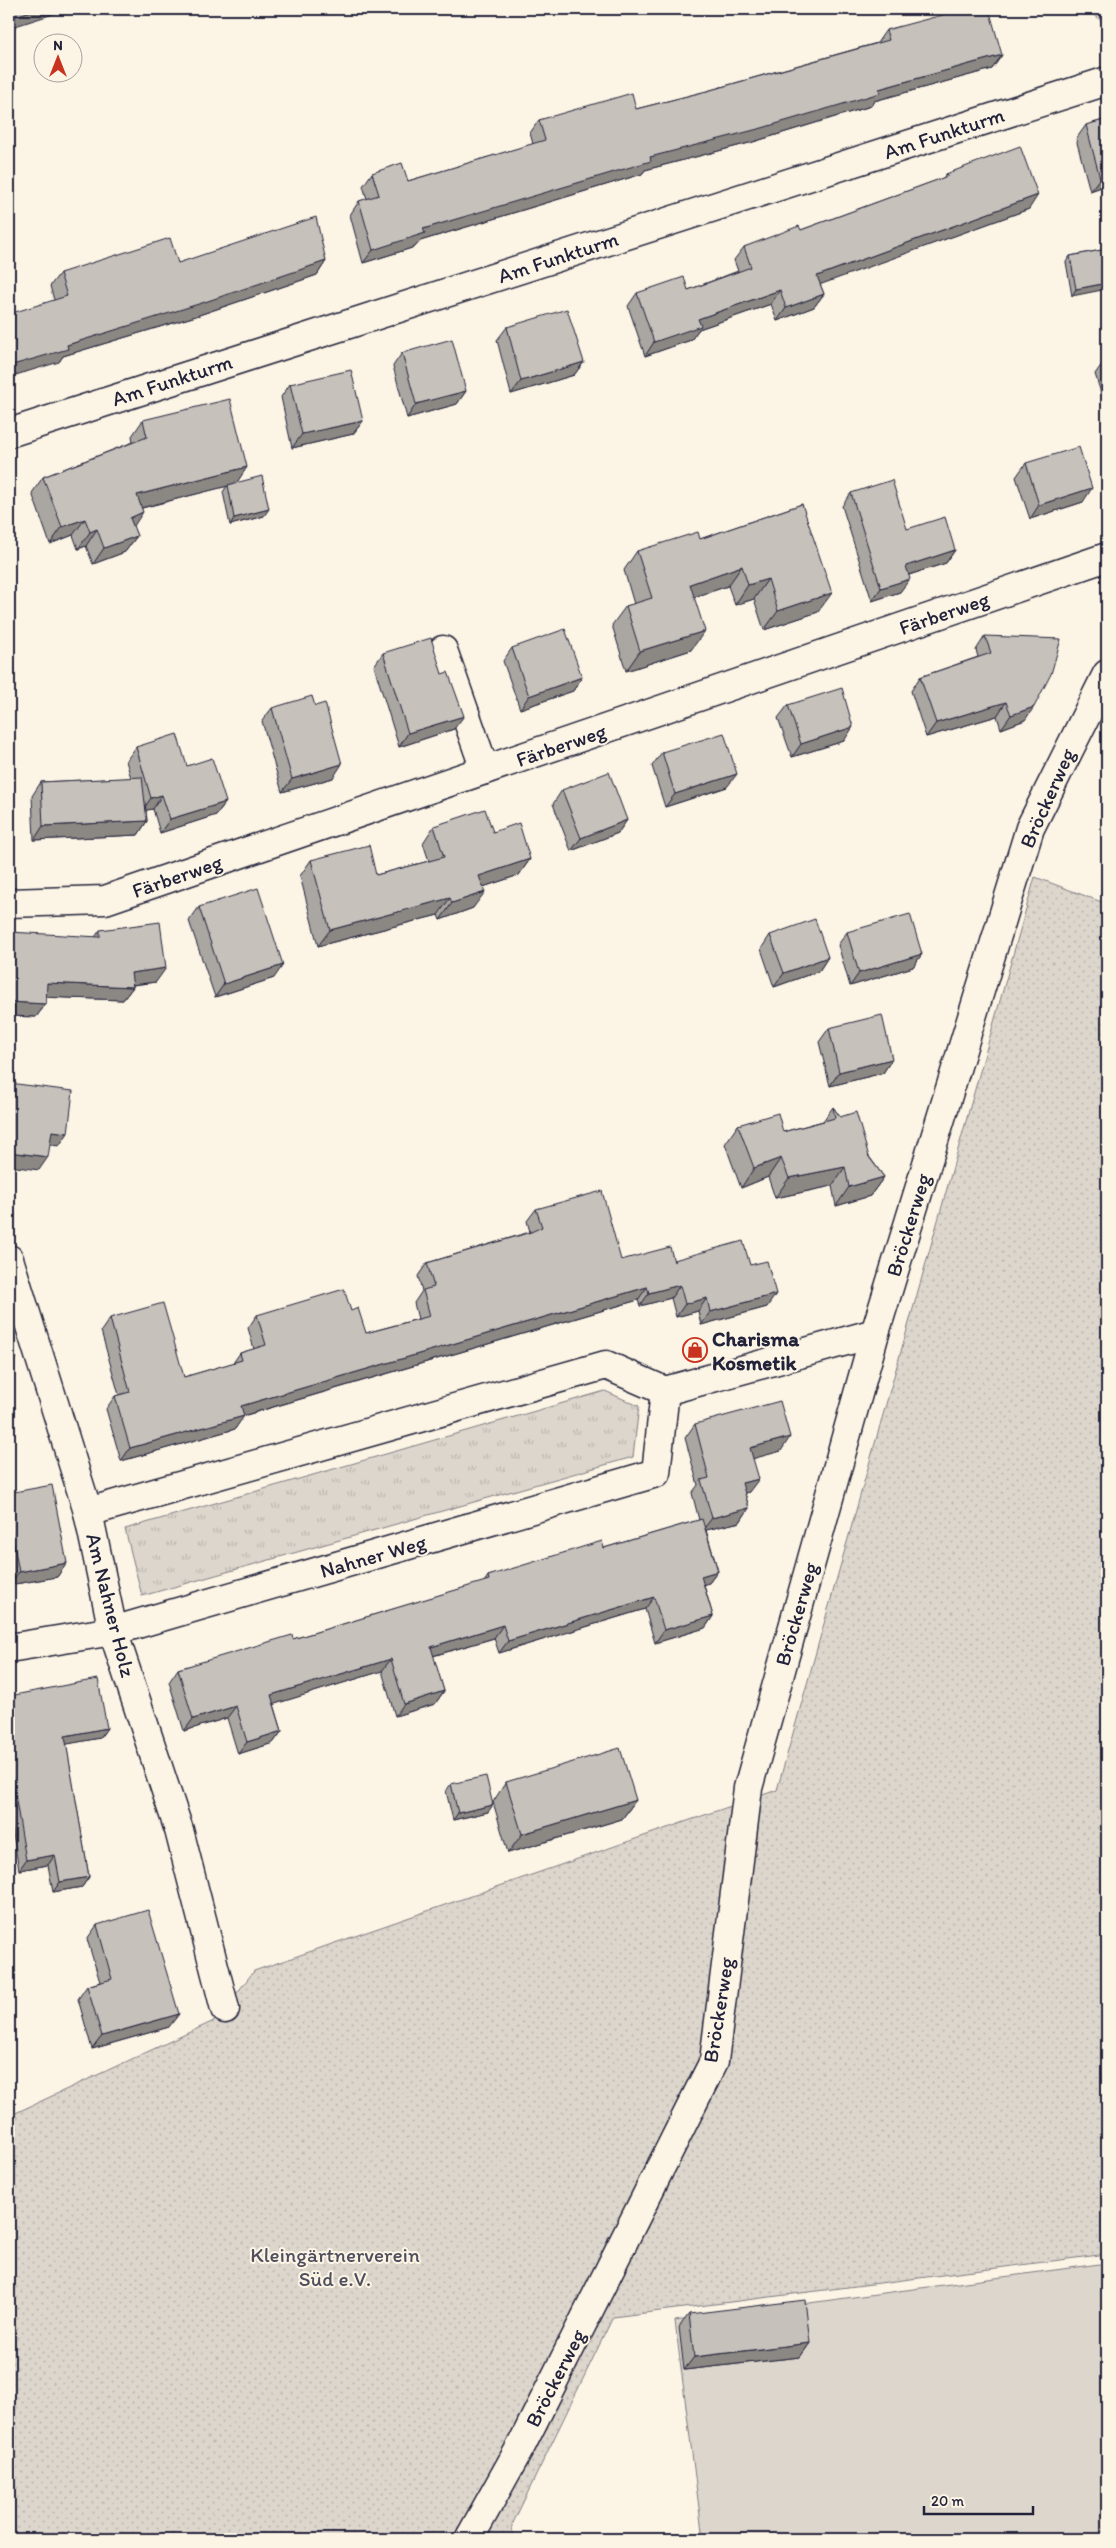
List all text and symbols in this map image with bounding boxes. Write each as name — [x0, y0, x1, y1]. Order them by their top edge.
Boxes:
north arrow — [32, 32, 82, 82]
text: N — [53, 37, 63, 54]
street label: Am Funkturm — [881, 102, 1008, 164]
street label: Am Funkturm — [495, 226, 622, 288]
street label: Am Funkturm — [109, 349, 236, 411]
street label: Färberweg — [896, 586, 993, 640]
street label: Färberweg — [513, 718, 610, 772]
street label: Bröckerweg — [1014, 744, 1080, 852]
street label: Färberweg — [129, 849, 226, 903]
street label: Bröckerweg — [880, 1170, 936, 1280]
place label: Charisma Kosmetik — [712, 1326, 800, 1375]
shop icon: Charisma Kosmetik — [682, 1337, 708, 1363]
street label: Nahner Weg — [317, 1529, 429, 1583]
street label: Am Nahner Holz — [81, 1530, 141, 1680]
street label: Bröckerweg — [769, 1559, 823, 1669]
street label: Bröckerweg — [697, 1955, 739, 2065]
park label: Kleingärtnerverein Süd e.V. — [250, 2242, 420, 2291]
street label: Bröckerweg — [520, 2325, 590, 2431]
scale bar — [924, 2483, 1032, 2515]
text: 20 m — [931, 2492, 965, 2510]

